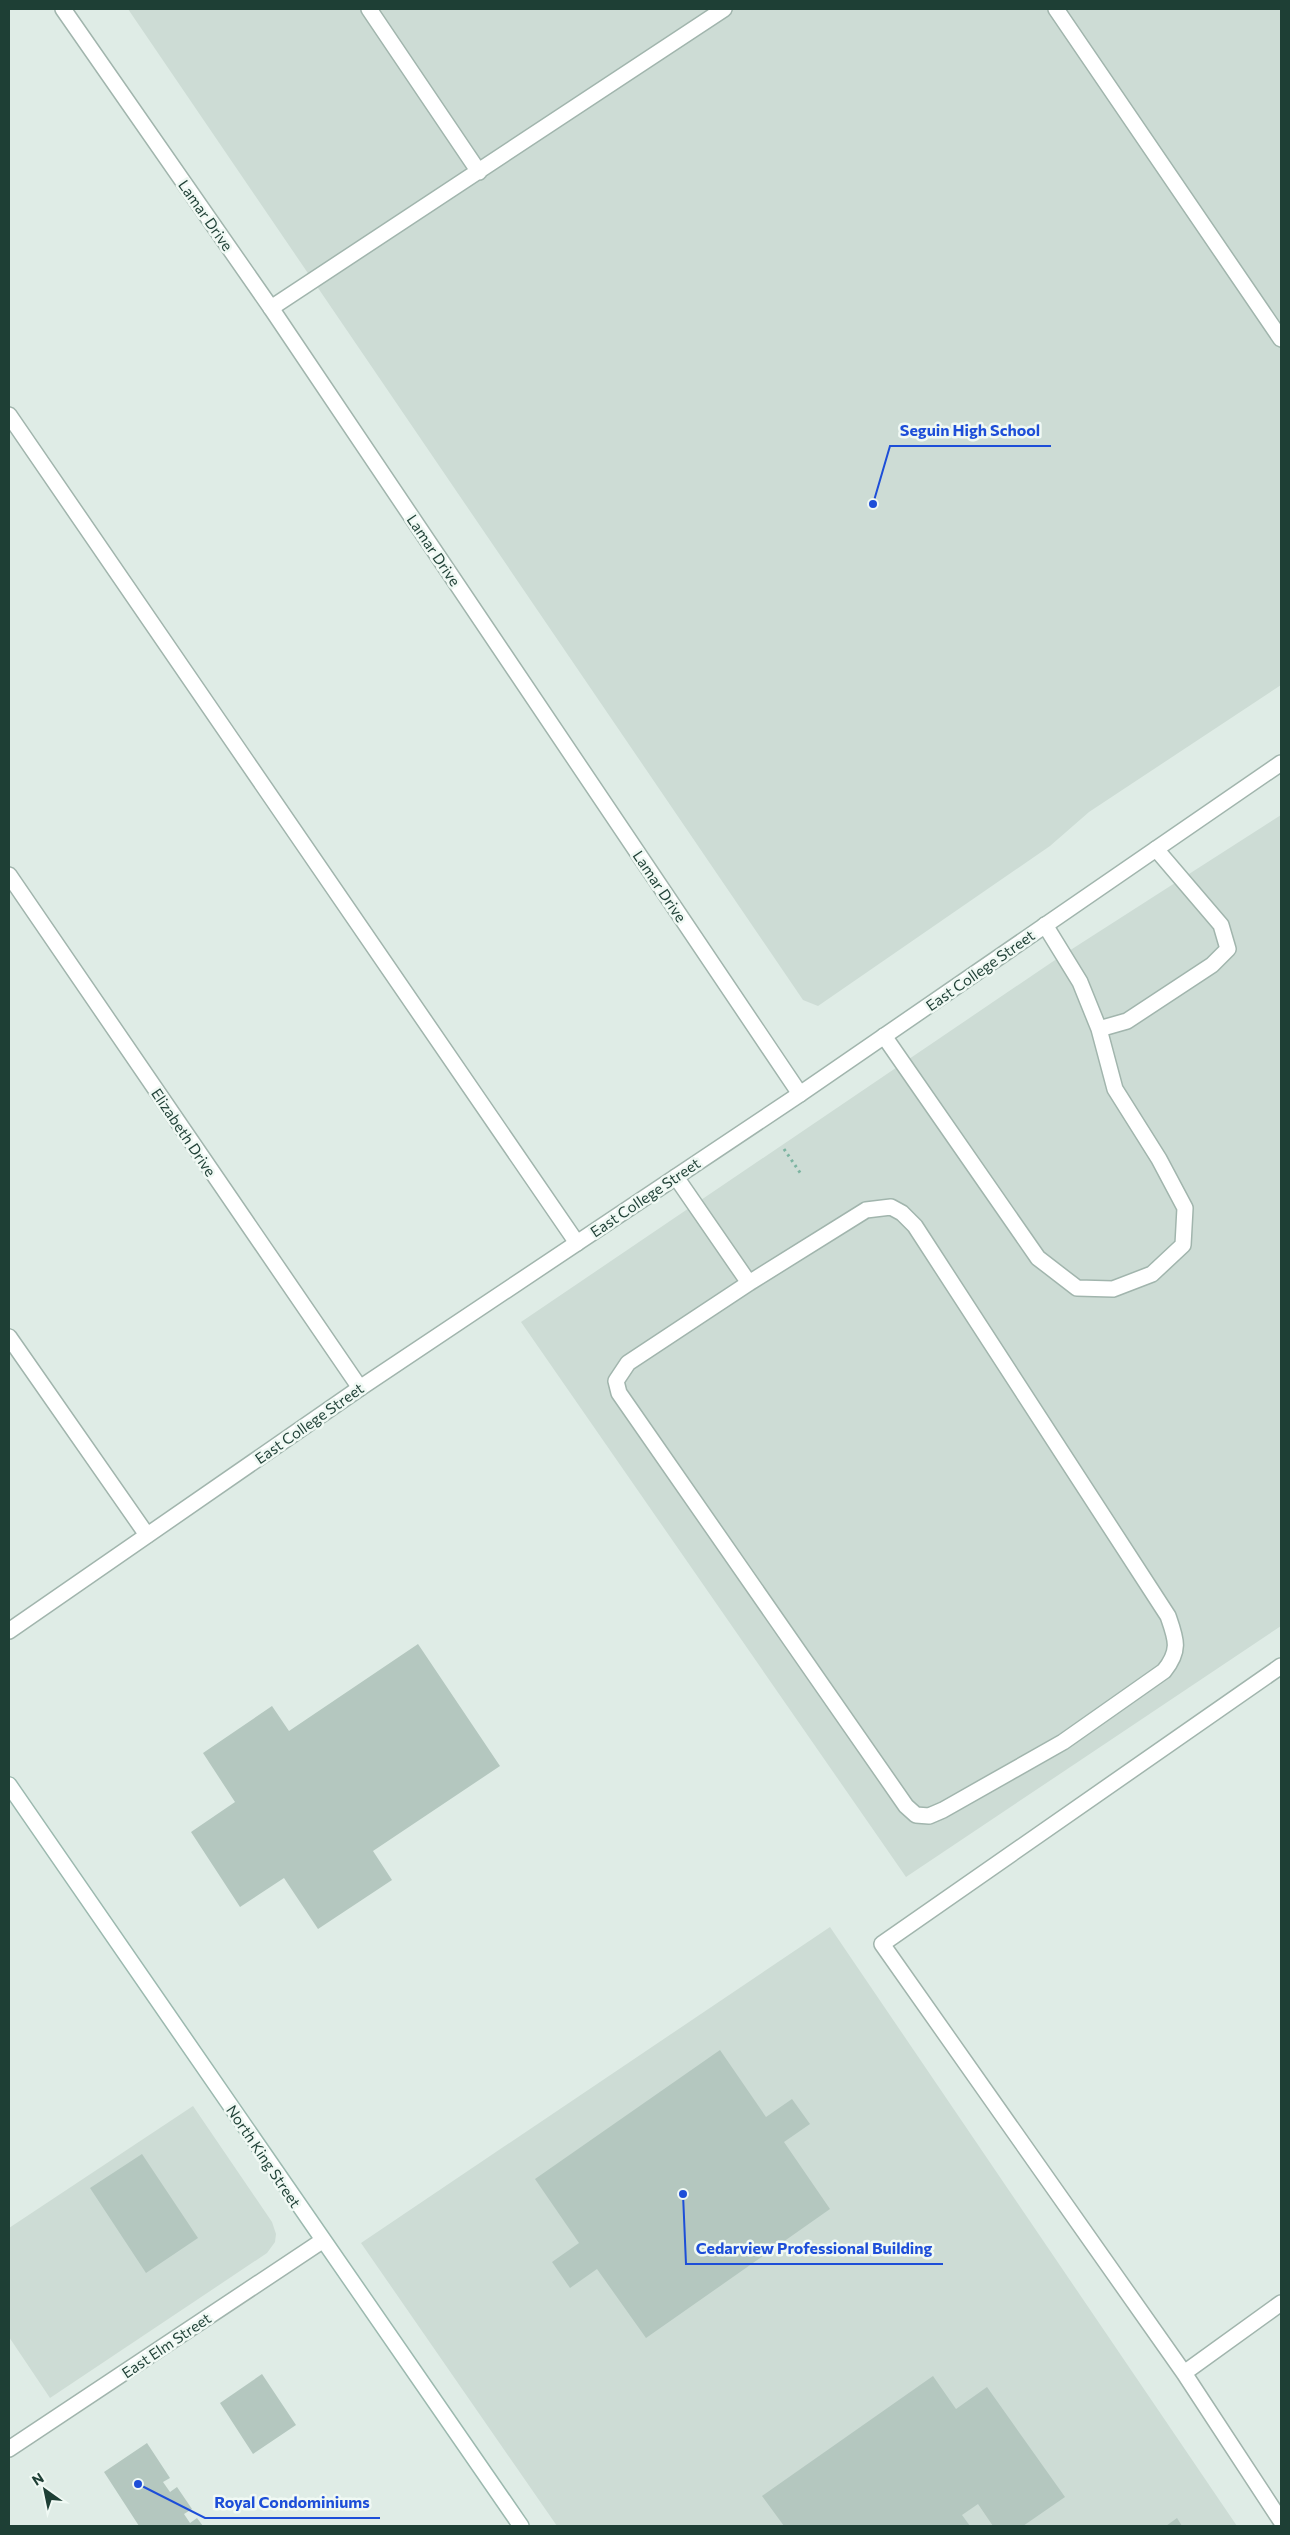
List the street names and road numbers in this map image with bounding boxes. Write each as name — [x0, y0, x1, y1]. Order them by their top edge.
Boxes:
street label: Lamar Drive — [175, 176, 237, 254]
street label: Lamar Drive — [403, 511, 465, 589]
street label: Lamar Drive — [629, 847, 691, 925]
street label: East College Street — [922, 926, 1038, 1014]
street label: Elizabeth Drive — [148, 1085, 220, 1180]
street label: East College Street — [587, 1154, 703, 1240]
street label: East College Street — [251, 1379, 367, 1467]
street label: North King Street — [223, 2101, 305, 2211]
street label: East Elm Street — [118, 2309, 214, 2381]

